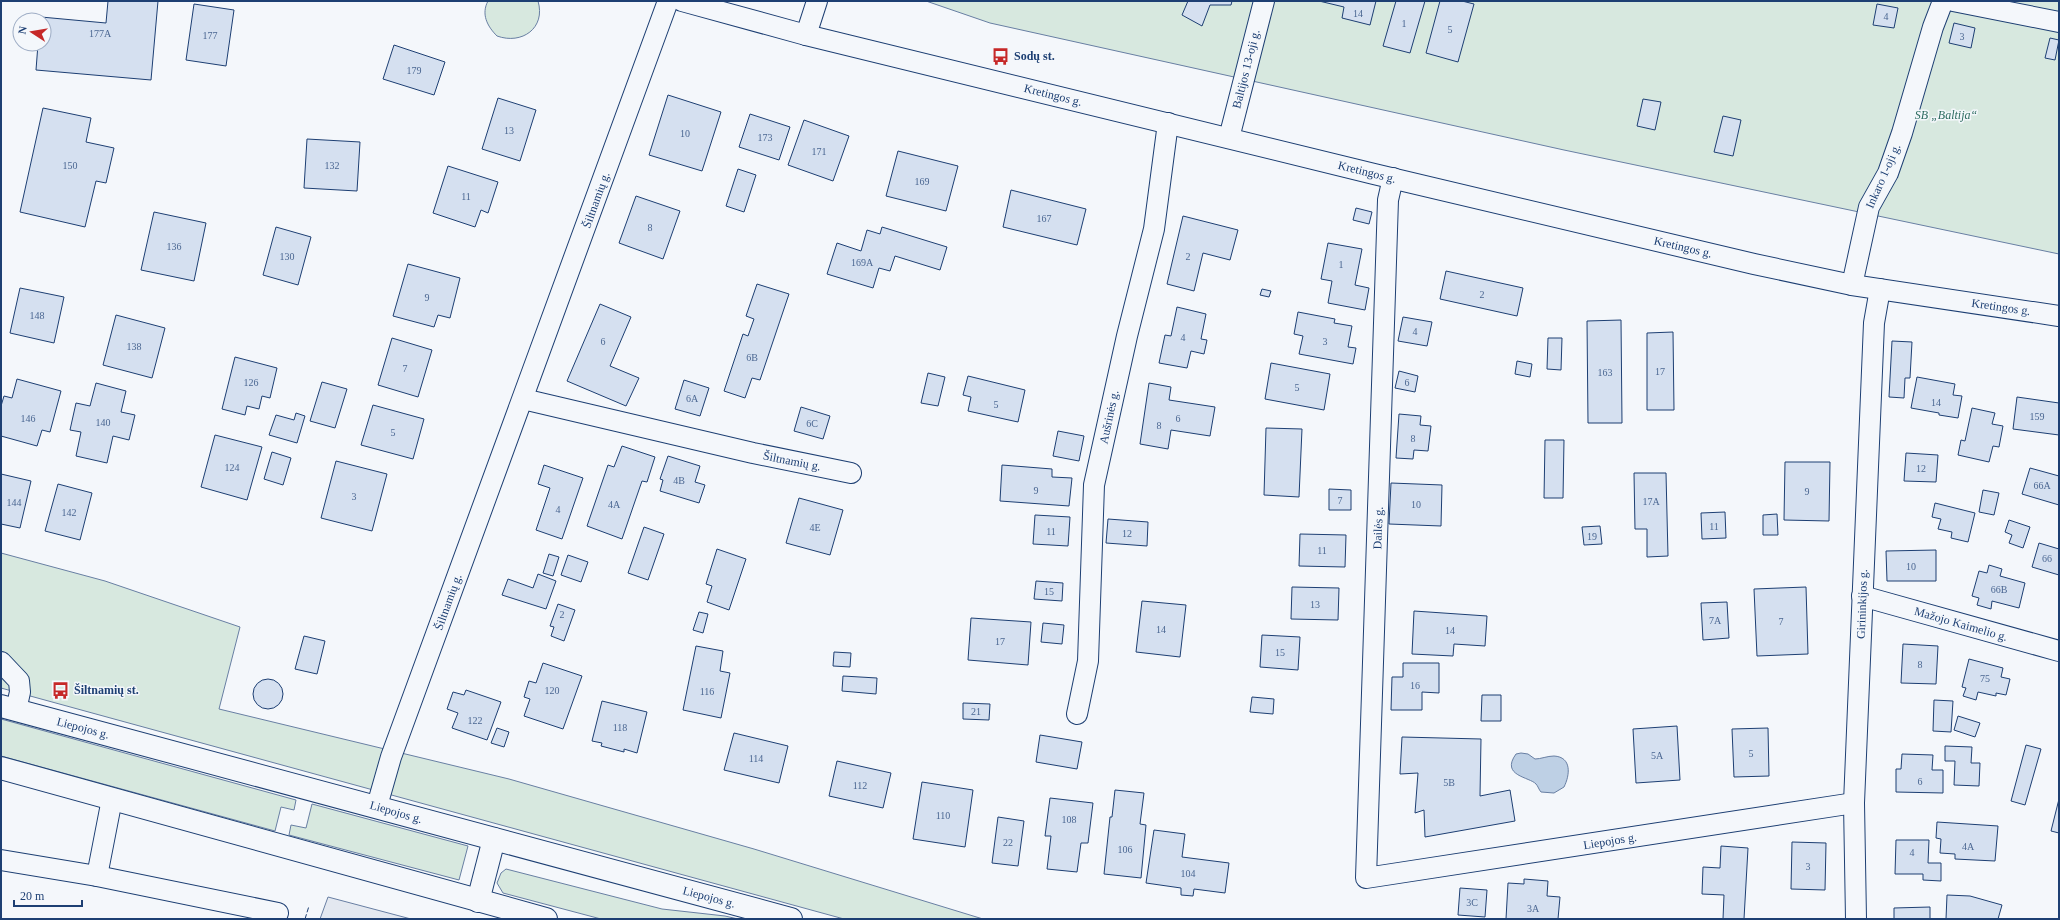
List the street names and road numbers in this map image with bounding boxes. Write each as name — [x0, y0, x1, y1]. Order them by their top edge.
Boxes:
street label: Baltijos 13-oji g. — [1229, 28, 1263, 110]
street label: Kretingos g. — [1023, 81, 1083, 109]
street label: Inkaro 1-oji g. — [1863, 142, 1903, 210]
street label: Kretingos g. — [1337, 158, 1397, 186]
street label: Šiltnamių g. — [579, 170, 613, 230]
street label: Kretingos g. — [1653, 234, 1713, 260]
street label: Kretingos g. — [1971, 296, 2031, 318]
street label: Aušrinės g. — [1096, 389, 1122, 445]
street label: Šiltnamių g. — [762, 449, 822, 473]
street label: Dailės g. — [1370, 506, 1386, 550]
street label: Girininkijos g. — [1854, 569, 1870, 639]
street label: Šiltnamių g. — [431, 572, 465, 632]
street label: Mažojo Kaimelio g. — [1913, 604, 2009, 644]
street label: Liepojos g. — [55, 714, 111, 742]
street label: Liepojos g. — [368, 798, 424, 826]
street label: Liepojos g. — [1582, 830, 1638, 852]
street label: Liepojos g. — [681, 883, 737, 911]

